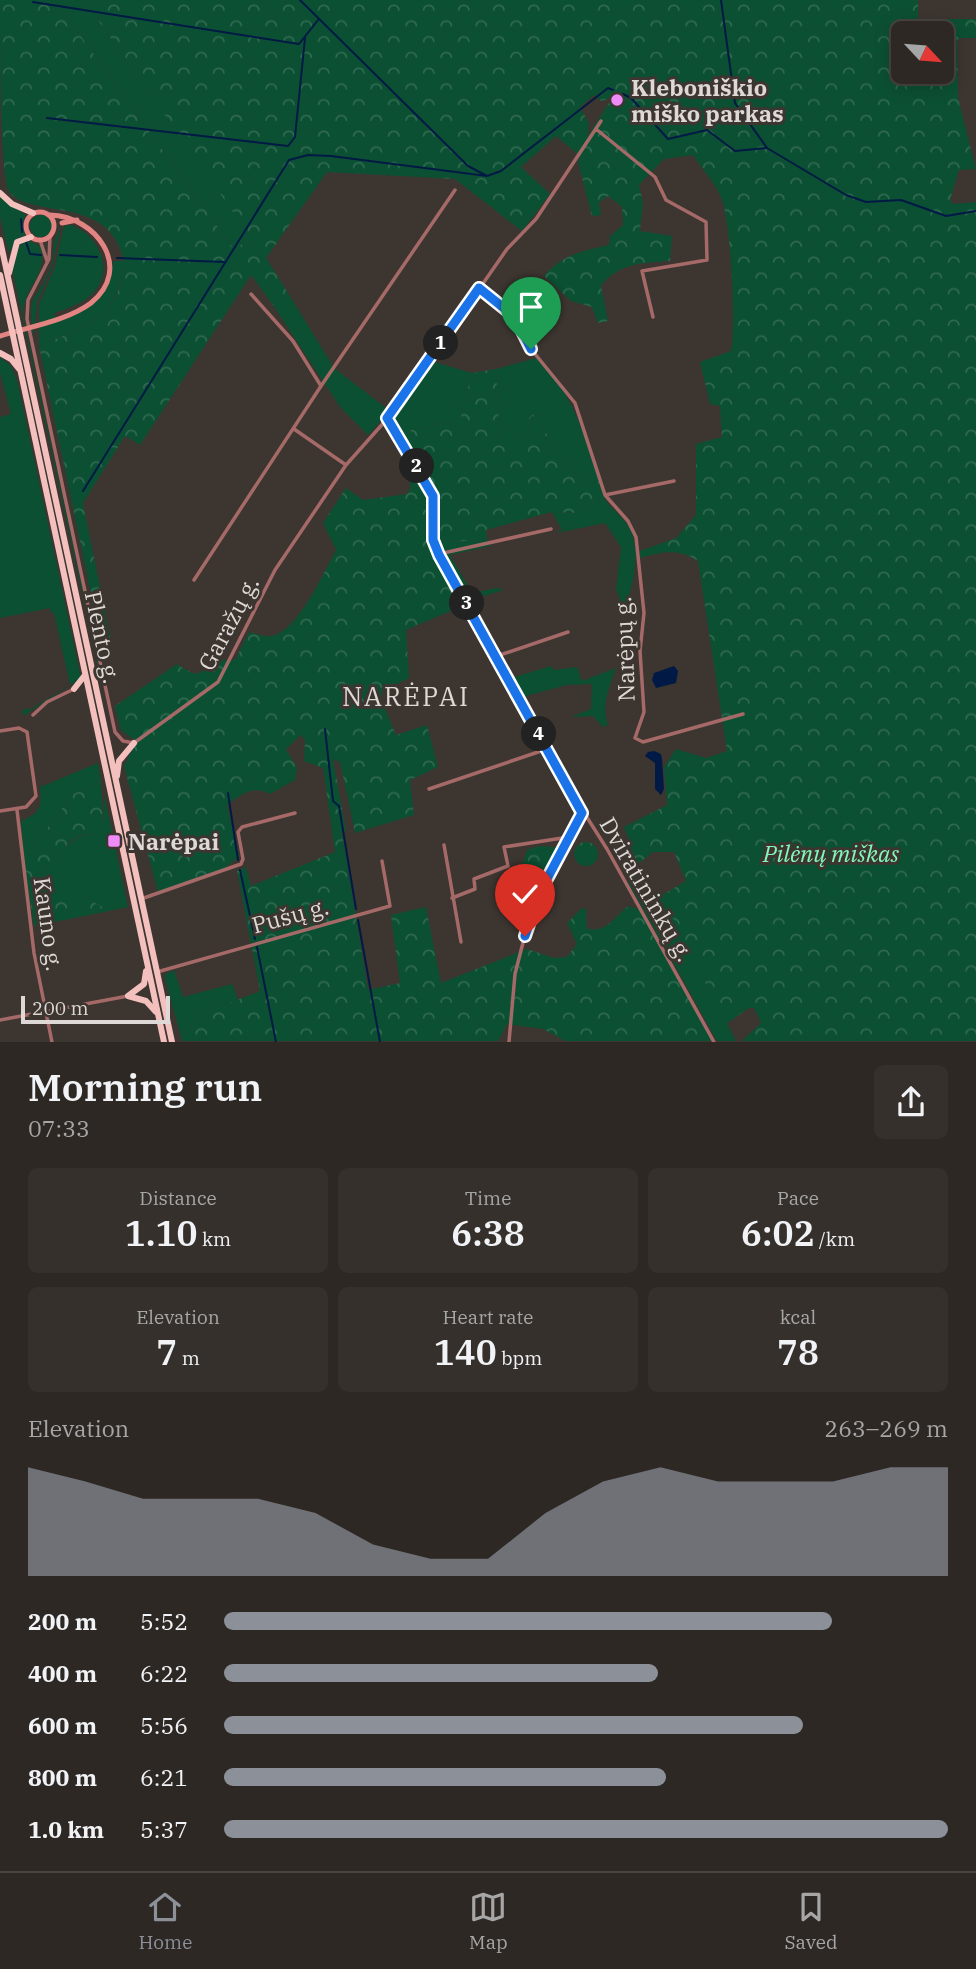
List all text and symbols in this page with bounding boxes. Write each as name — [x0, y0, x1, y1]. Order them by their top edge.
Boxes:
north arrow — [891, 21, 954, 84]
map controls — [891, 21, 954, 84]
place label: Kleboniškio miško parkas — [631, 72, 784, 128]
marker: Kleboniškio miško parkas — [609, 92, 625, 108]
pin — [501, 277, 561, 349]
icon: arrive — [512, 288, 550, 326]
pin: 1 — [424, 326, 458, 360]
text: 1 — [435, 330, 446, 354]
pin: 2 — [400, 448, 434, 484]
text: 2 — [411, 453, 422, 477]
street label: Garažų g. — [191, 571, 265, 675]
pin: 3 — [449, 586, 484, 620]
street label: Plento g. — [79, 588, 127, 686]
text: 3 — [461, 590, 472, 614]
street label: Narėpų g. — [607, 596, 641, 702]
district label: NARĖPAI — [342, 679, 470, 713]
pin: 4 — [522, 716, 556, 752]
text: 4 — [533, 721, 544, 745]
street label: Dviratininkų g. — [594, 811, 700, 967]
place label: Narėpai — [128, 826, 219, 856]
marker: Narėpai — [106, 833, 122, 849]
park label: Pilėnų miškas — [762, 838, 900, 868]
pin — [495, 864, 555, 936]
street label: Kauno g. — [28, 875, 70, 973]
icon: check — [506, 875, 544, 913]
street label: Pušų g. — [248, 890, 332, 940]
scale bar — [21, 992, 170, 1024]
text: 200 m — [32, 996, 89, 1020]
text: Morning run — [28, 1062, 262, 1111]
button: share — [874, 1065, 948, 1139]
text: 07:33 — [28, 1113, 90, 1143]
text: Distance — [139, 1186, 217, 1210]
text: Time — [465, 1186, 511, 1210]
text: Pace — [777, 1186, 819, 1210]
text: 1.10 — [125, 1210, 198, 1256]
text: 6:38 — [451, 1210, 525, 1256]
text: 6:02 — [741, 1210, 814, 1256]
text: km — [198, 1227, 231, 1251]
text: /km — [814, 1227, 855, 1251]
text: Elevation — [136, 1305, 220, 1329]
text: Heart rate — [443, 1305, 533, 1329]
text: kcal — [780, 1305, 816, 1329]
text: 7 — [156, 1329, 177, 1375]
text: 140 — [434, 1329, 497, 1375]
text: 78 — [777, 1329, 819, 1375]
text: m — [177, 1346, 200, 1370]
text: bpm — [497, 1346, 542, 1370]
text: Elevation — [28, 1413, 129, 1443]
text: 263–269 m — [824, 1413, 948, 1443]
text: 200 m — [28, 1606, 97, 1636]
text: 5:52 — [140, 1606, 188, 1636]
text: 400 m — [28, 1658, 97, 1688]
text: 6:22 — [140, 1658, 188, 1688]
text: 600 m — [28, 1710, 97, 1740]
text: 5:56 — [140, 1710, 188, 1740]
text: 800 m — [28, 1762, 97, 1792]
text: 6:21 — [140, 1762, 188, 1792]
text: 1.0 km — [28, 1814, 104, 1844]
text: 5:37 — [140, 1814, 188, 1844]
tab: Home — [138, 1888, 192, 1954]
tab: Map — [469, 1888, 508, 1954]
tab: Saved — [784, 1888, 838, 1954]

